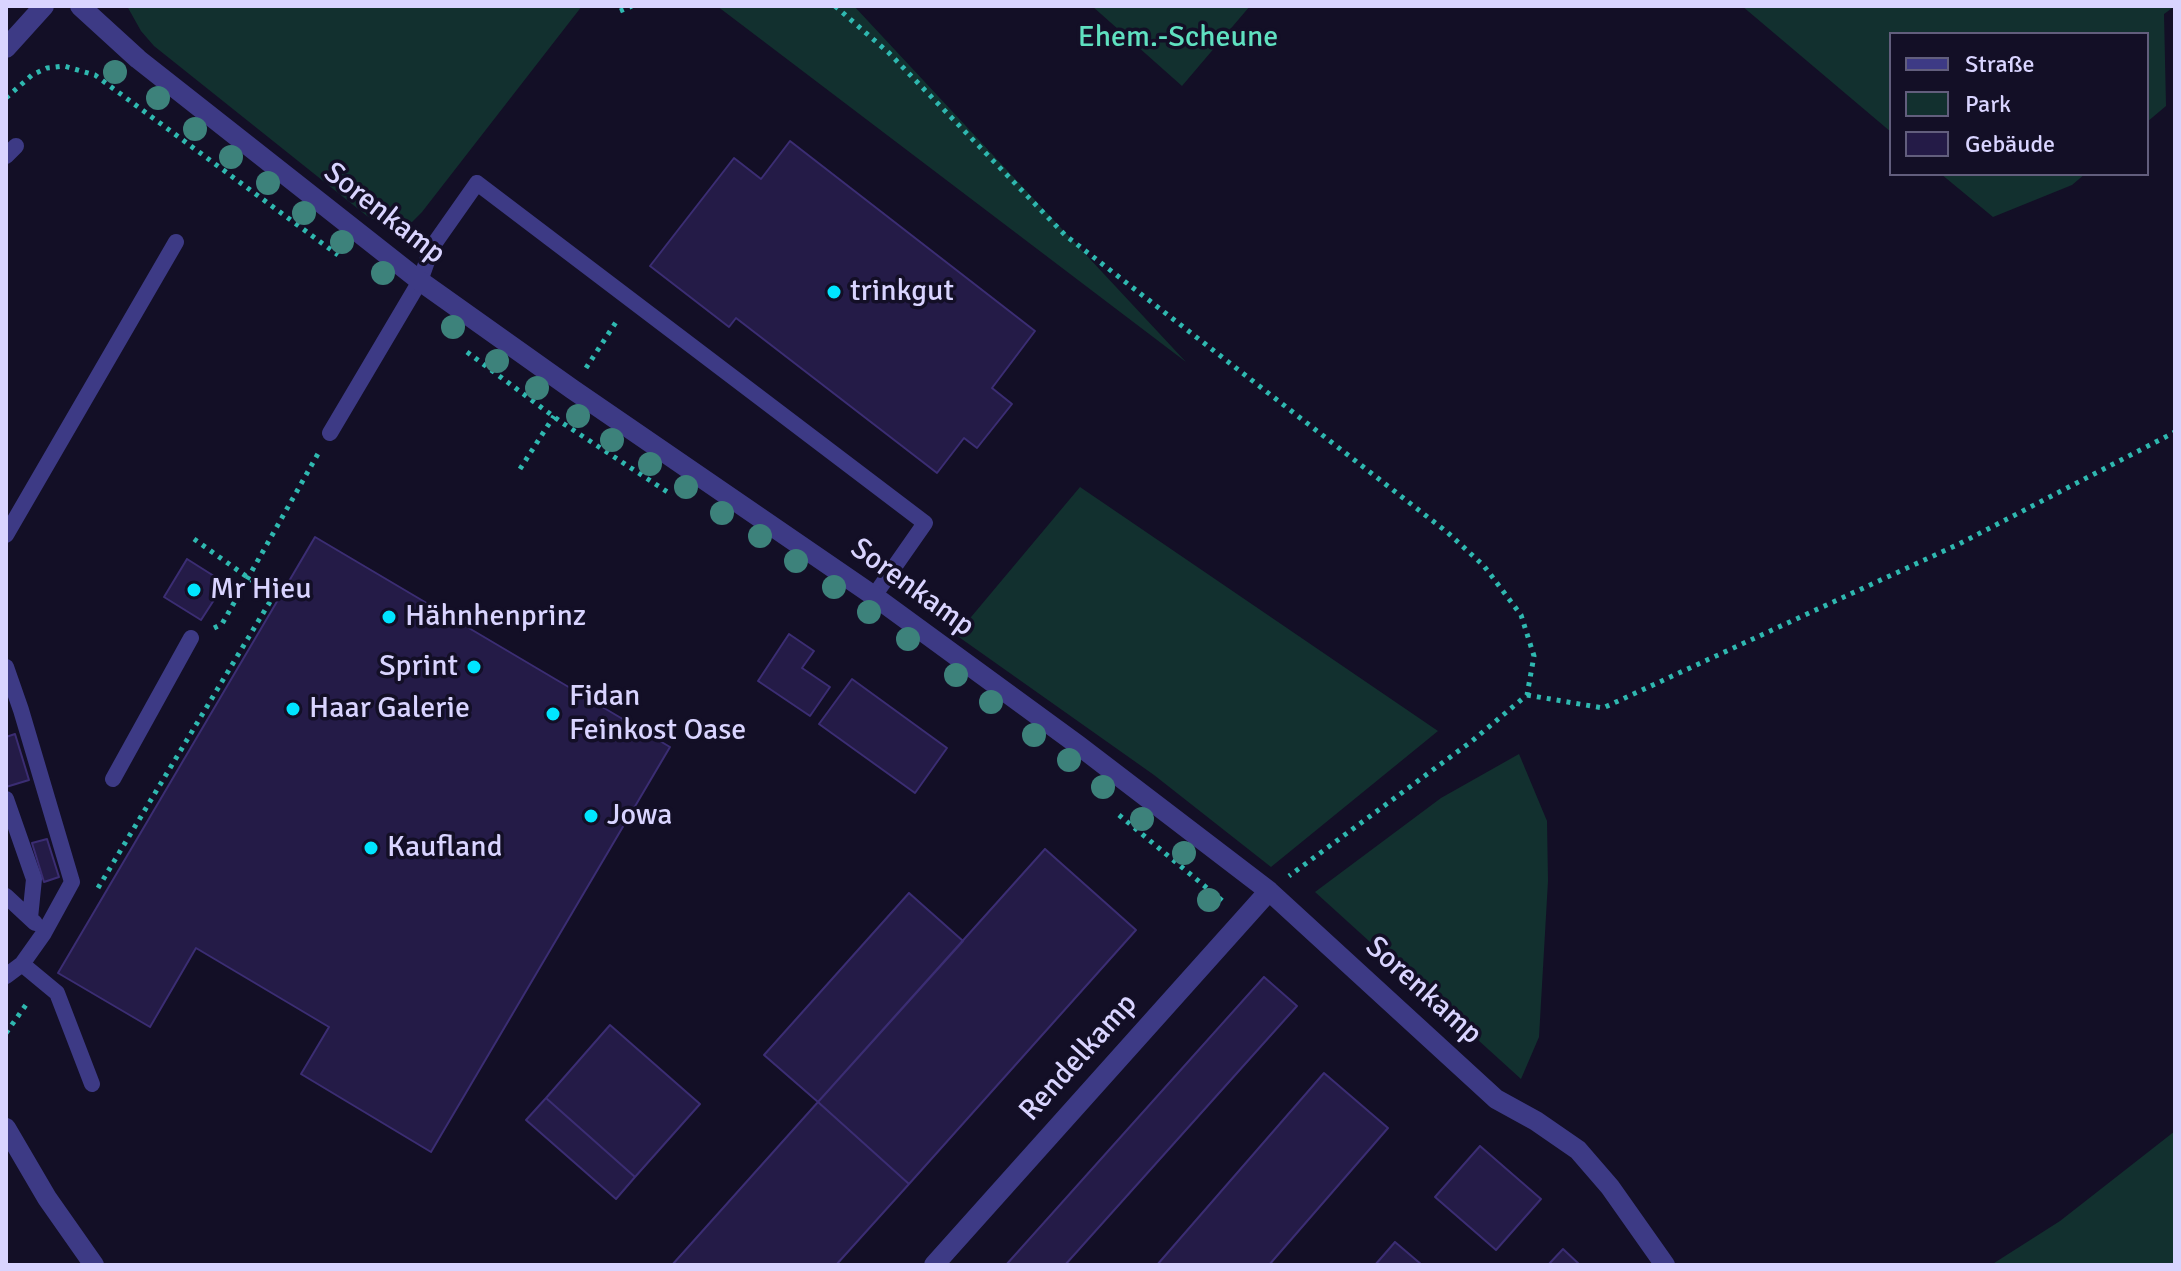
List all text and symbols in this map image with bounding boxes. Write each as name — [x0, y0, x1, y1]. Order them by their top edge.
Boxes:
park label: Ehem.-Scheune — [1078, 20, 1278, 56]
legend — [1889, 32, 2149, 176]
text: Straße — [1965, 49, 2035, 79]
text: Park — [1965, 89, 2011, 119]
text: Gebäude — [1965, 129, 2055, 159]
street label: Sorenkamp — [316, 155, 452, 273]
place label: trinkgut — [850, 274, 954, 310]
marker: trinkgut — [825, 283, 843, 301]
street label: Sorenkamp — [843, 531, 981, 645]
place label: Mr Hieu — [210, 572, 312, 608]
marker: Mr Hieu — [185, 581, 203, 599]
place label: Hähnhenprinz — [405, 599, 586, 635]
marker: Hähnhenprinz — [380, 608, 398, 626]
place label: Sprint — [379, 649, 458, 685]
marker: Sprint — [465, 658, 483, 676]
place label: Fidan Feinkost Oase — [569, 679, 746, 750]
place label: Haar Galerie — [309, 691, 470, 727]
marker: Haar Galerie — [284, 700, 302, 718]
marker: Fidan Feinkost Oase — [544, 705, 562, 723]
place label: Jowa — [607, 798, 672, 834]
marker: Jowa — [582, 807, 600, 825]
place label: Kaufland — [387, 830, 503, 866]
marker: Kaufland — [362, 839, 380, 857]
street label: Sorenkamp — [1357, 929, 1489, 1053]
street label: Rendelkamp — [1013, 987, 1145, 1129]

